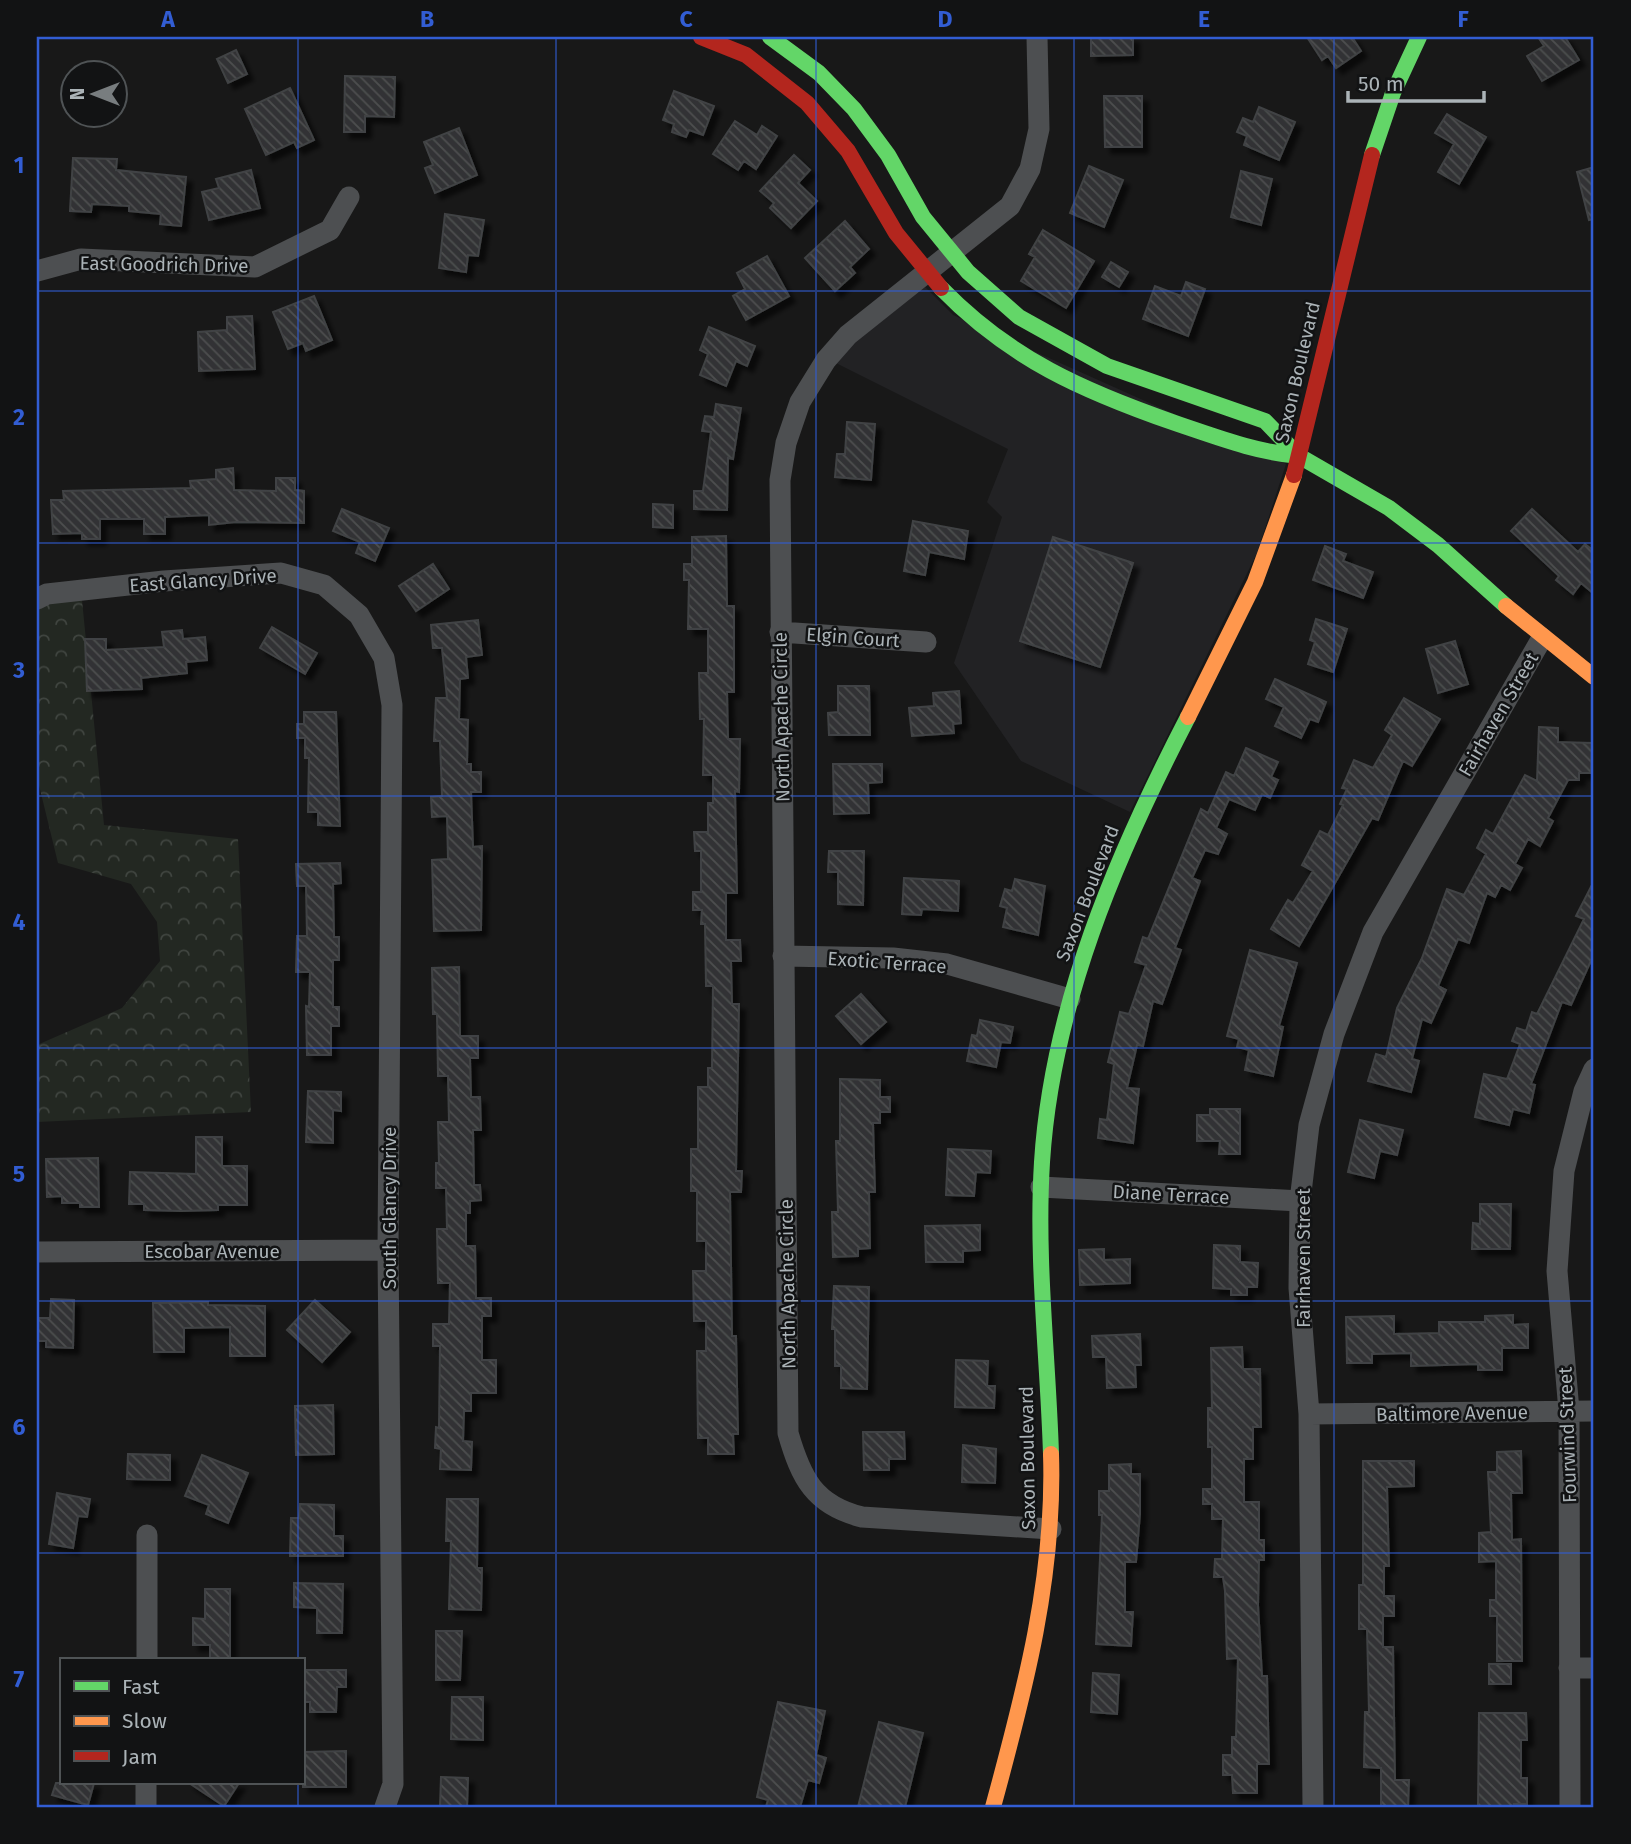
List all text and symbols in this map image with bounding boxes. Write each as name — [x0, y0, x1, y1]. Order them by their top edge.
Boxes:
text: A — [160, 5, 175, 33]
text: B — [420, 5, 434, 33]
text: C — [679, 5, 693, 33]
text: D — [938, 5, 953, 33]
text: E — [1198, 5, 1210, 33]
text: F — [1457, 5, 1469, 33]
north arrow — [60, 60, 130, 130]
scale bar — [1348, 60, 1484, 104]
text: 50 m — [1358, 71, 1404, 97]
text: N — [66, 88, 89, 100]
text: 1 — [14, 151, 24, 179]
street label: East Goodrich Drive — [79, 252, 249, 277]
street label: Saxon Boulevard — [1270, 299, 1325, 445]
text: 2 — [13, 403, 25, 431]
street label: East Glancy Drive — [129, 564, 278, 597]
street label: Elgin Court — [805, 623, 901, 652]
street label: North Apache Circle — [769, 632, 794, 802]
street label: Fairhaven Street — [1454, 648, 1543, 781]
text: 3 — [12, 656, 25, 684]
street label: Saxon Boulevard — [1051, 822, 1124, 965]
text: 4 — [13, 908, 26, 936]
street label: Exotic Terrace — [827, 947, 947, 978]
street label: South Glancy Drive — [378, 1127, 401, 1289]
text: 5 — [13, 1160, 25, 1188]
street label: Diane Terrace — [1112, 1180, 1230, 1209]
street label: Fairhaven Street — [1292, 1188, 1315, 1328]
street label: North Apache Circle — [775, 1199, 800, 1369]
street label: Escobar Avenue — [144, 1240, 280, 1263]
street label: Fourwind Street — [1554, 1366, 1581, 1503]
street label: Saxon Boulevard — [1015, 1386, 1040, 1530]
street label: Baltimore Avenue — [1376, 1401, 1528, 1426]
text: 6 — [13, 1413, 26, 1441]
legend — [60, 1658, 304, 1784]
text: 7 — [14, 1665, 25, 1693]
text: Fast — [122, 1674, 160, 1700]
text: Slow — [122, 1708, 167, 1734]
text: Jam — [122, 1744, 158, 1770]

